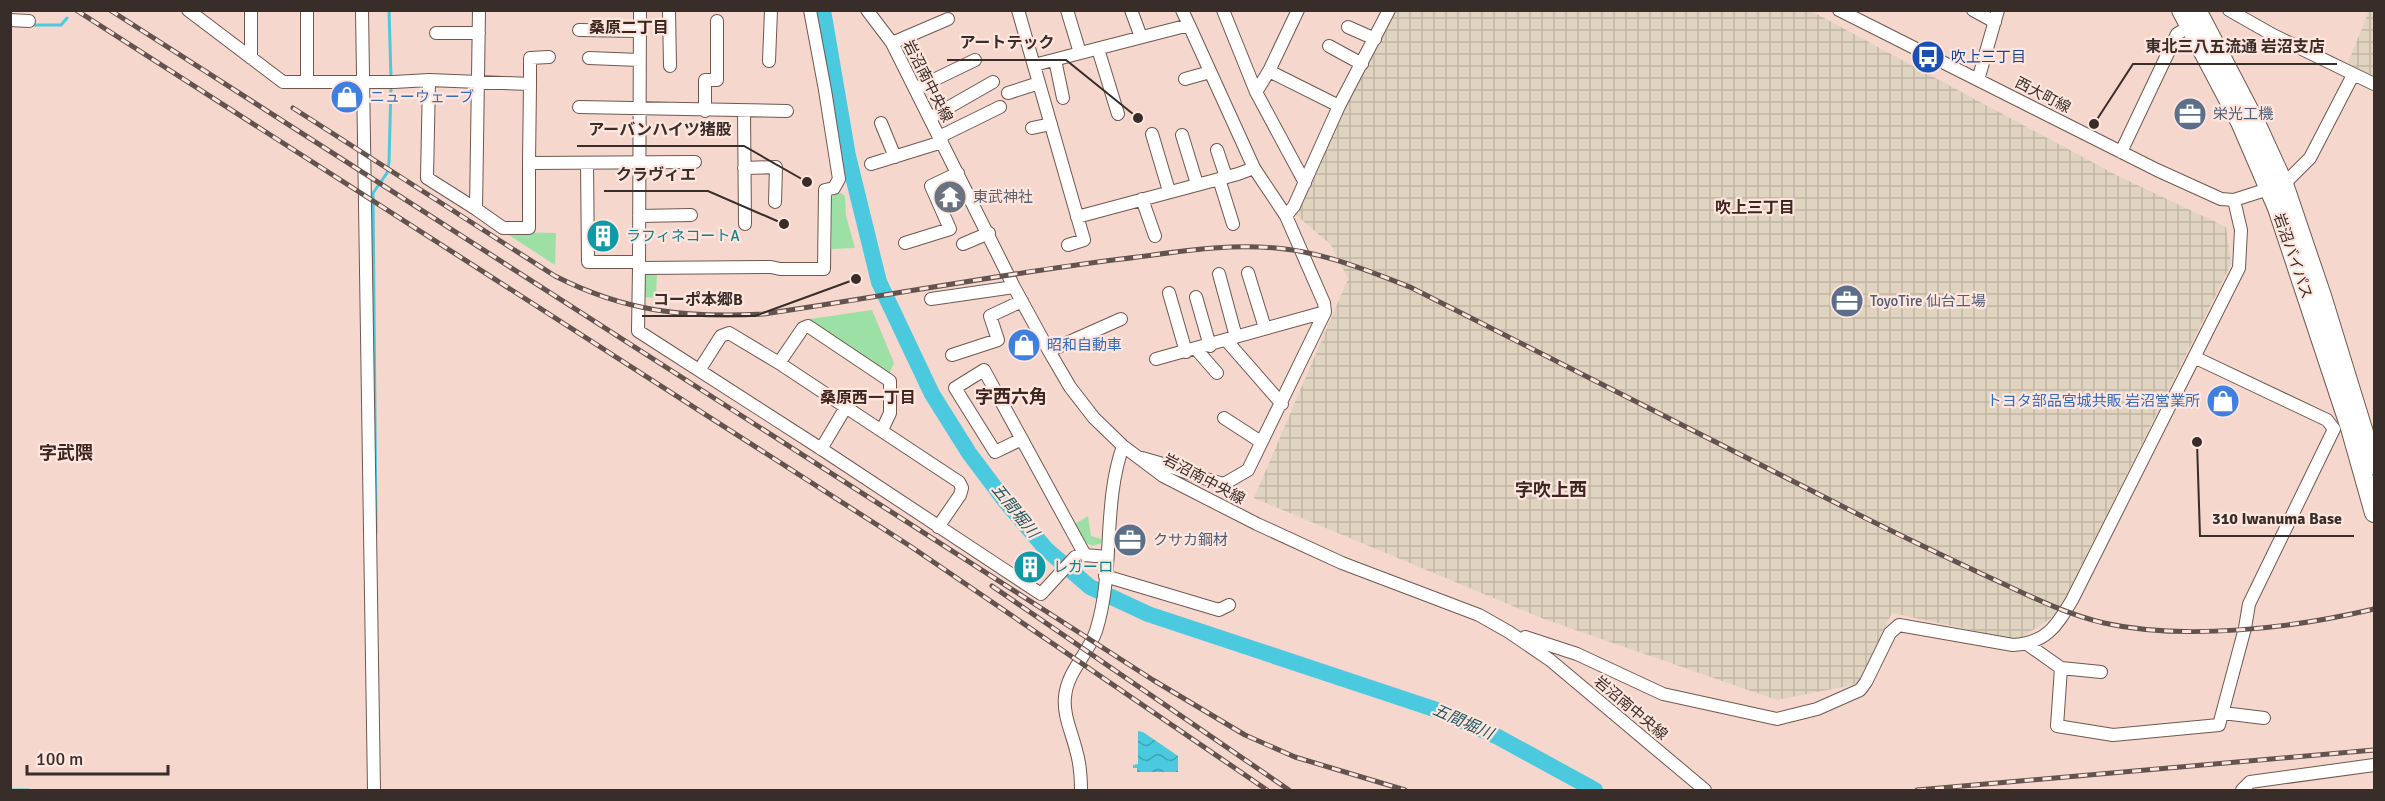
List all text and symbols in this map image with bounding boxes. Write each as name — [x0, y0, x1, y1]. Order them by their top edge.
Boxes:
district label: 桑原二丁目 — [589, 18, 669, 38]
callout: アートテック — [947, 26, 1066, 60]
callout: 東北三八五流通 岩沼支店 — [2133, 30, 2337, 64]
text: アートテック — [959, 33, 1055, 53]
street label: 岩沼南中央線 — [900, 37, 956, 125]
text: 東北三八五流通 岩沼支店 — [2145, 37, 2325, 57]
bus stop icon: 吹上三丁目 — [1910, 39, 1946, 75]
place label: 吹上三丁目 — [1951, 48, 2026, 66]
street label: 西大町線 — [2012, 73, 2074, 117]
shop icon: ニューウェーブ — [329, 79, 365, 115]
place label: ニューウェーブ — [370, 88, 474, 106]
office icon: 栄光工機 — [2172, 96, 2208, 132]
place label: 栄光工機 — [2213, 105, 2273, 123]
callout: アーバンハイツ猪股 — [577, 112, 744, 146]
text: アーバンハイツ猪股 — [588, 120, 732, 140]
callout: クラヴィエ — [604, 157, 708, 191]
text: クラヴィエ — [616, 165, 696, 185]
temple icon: 東武神社 — [932, 179, 968, 215]
place label: 東武神社 — [973, 188, 1033, 206]
district label: 吹上三丁目 — [1715, 198, 1795, 218]
street label: 岩沼バイパス — [2270, 211, 2316, 301]
building icon: ラフィネコートA — [585, 218, 621, 254]
place label: ラフィネコートA — [626, 227, 740, 245]
callout: コーポ本郷B — [642, 282, 755, 316]
office icon: ToyoTire 仙台工場 — [1829, 283, 1865, 319]
text: コーポ本郷B — [653, 290, 743, 310]
place label: ToyoTire 仙台工場 — [1870, 292, 1986, 310]
shop icon: 昭和自動車 — [1006, 327, 1042, 363]
place label: 昭和自動車 — [1047, 336, 1122, 354]
shop icon: トヨタ部品宮城共販 岩沼営業所 — [2205, 383, 2241, 419]
district label: 字西六角 — [975, 386, 1047, 408]
district label: 桑原西一丁目 — [820, 388, 916, 408]
place label: トヨタ部品宮城共販 岩沼営業所 — [1987, 392, 2200, 410]
district label: 字武隈 — [39, 442, 93, 464]
street label: 岩沼南中央線 — [1160, 450, 1248, 508]
district label: 字吹上西 — [1515, 479, 1587, 501]
water label: 五間堀川 — [987, 480, 1044, 544]
callout: 310 Iwanuma Base — [2200, 502, 2354, 536]
text: 310 Iwanuma Base — [2212, 509, 2342, 529]
office icon: クサカ鋼材 — [1112, 522, 1148, 558]
place label: クサカ鋼材 — [1153, 531, 1228, 549]
building icon: レガーロ — [1012, 549, 1048, 585]
place label: レガーロ — [1053, 558, 1113, 576]
street label: 岩沼南中央線 — [1591, 672, 1671, 744]
water label: 五間堀川 — [1430, 700, 1498, 745]
scale bar — [27, 738, 168, 776]
text: 100 m — [36, 748, 83, 770]

